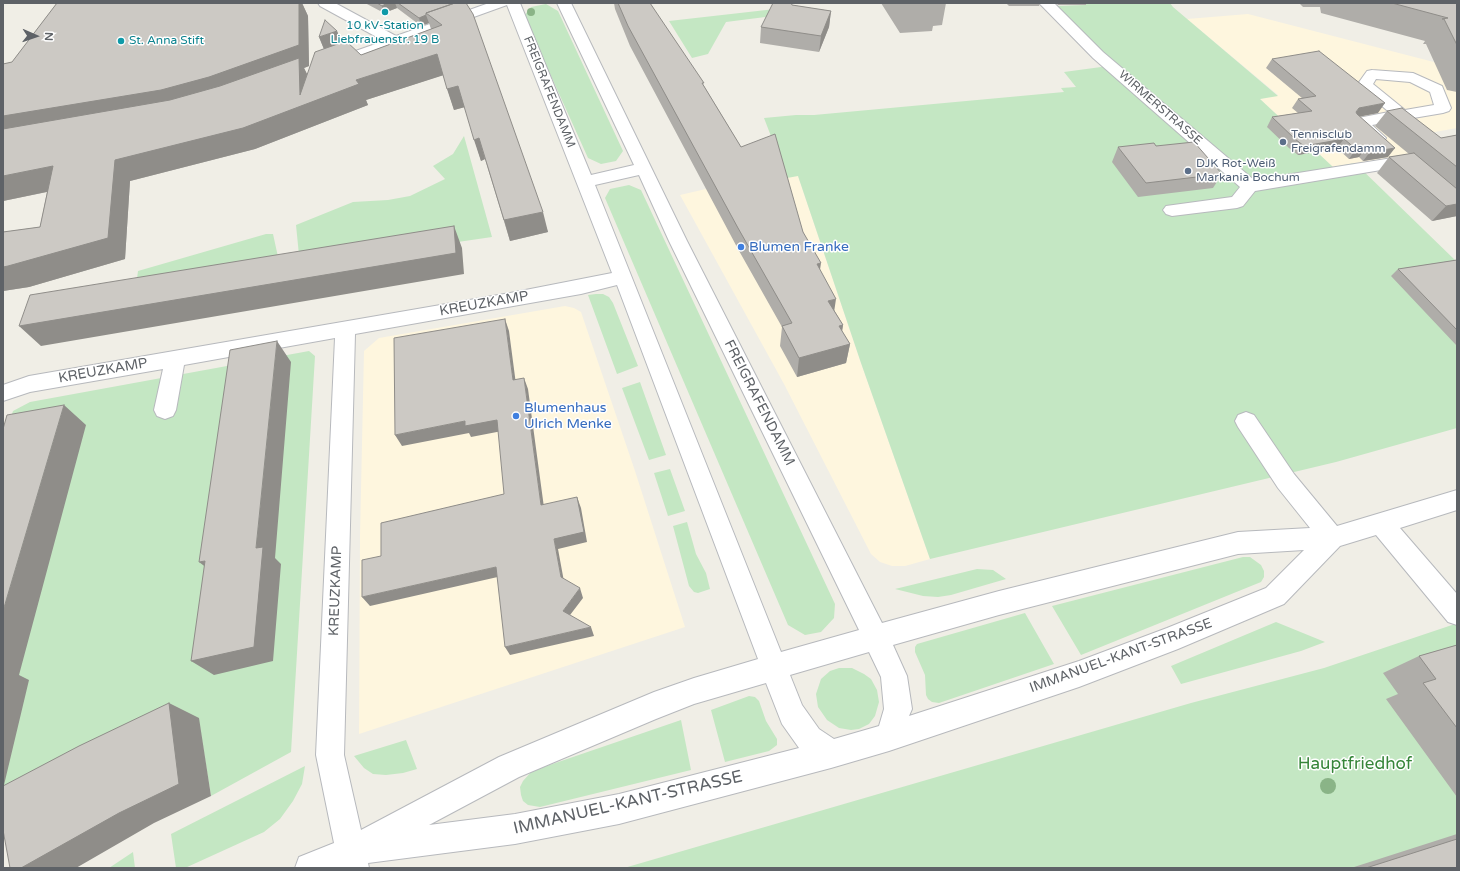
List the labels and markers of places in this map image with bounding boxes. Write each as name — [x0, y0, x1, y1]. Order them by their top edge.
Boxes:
marker: 10 kV-Station Liebfrauenstr. 19 B — [380, 7, 390, 17]
place label: 10 kV-Station Liebfrauenstr. 19 B — [331, 19, 439, 47]
place label: St. Anna Stift — [129, 34, 204, 48]
marker: St. Anna Stift — [116, 36, 126, 46]
place label: Tennisclub Freigrafendamm — [1291, 128, 1386, 156]
marker: Tennisclub Freigrafendamm — [1278, 137, 1288, 147]
place label: DJK Rot-Weiß Markania Bochum — [1196, 157, 1300, 185]
marker: DJK Rot-Weiß Markania Bochum — [1183, 166, 1193, 176]
place label: Blumen Franke — [749, 239, 849, 255]
marker: Blumen Franke — [736, 242, 746, 252]
place label: Blumenhaus Ulrich Menke — [524, 400, 612, 432]
marker: Blumenhaus Ulrich Menke — [511, 411, 521, 421]

